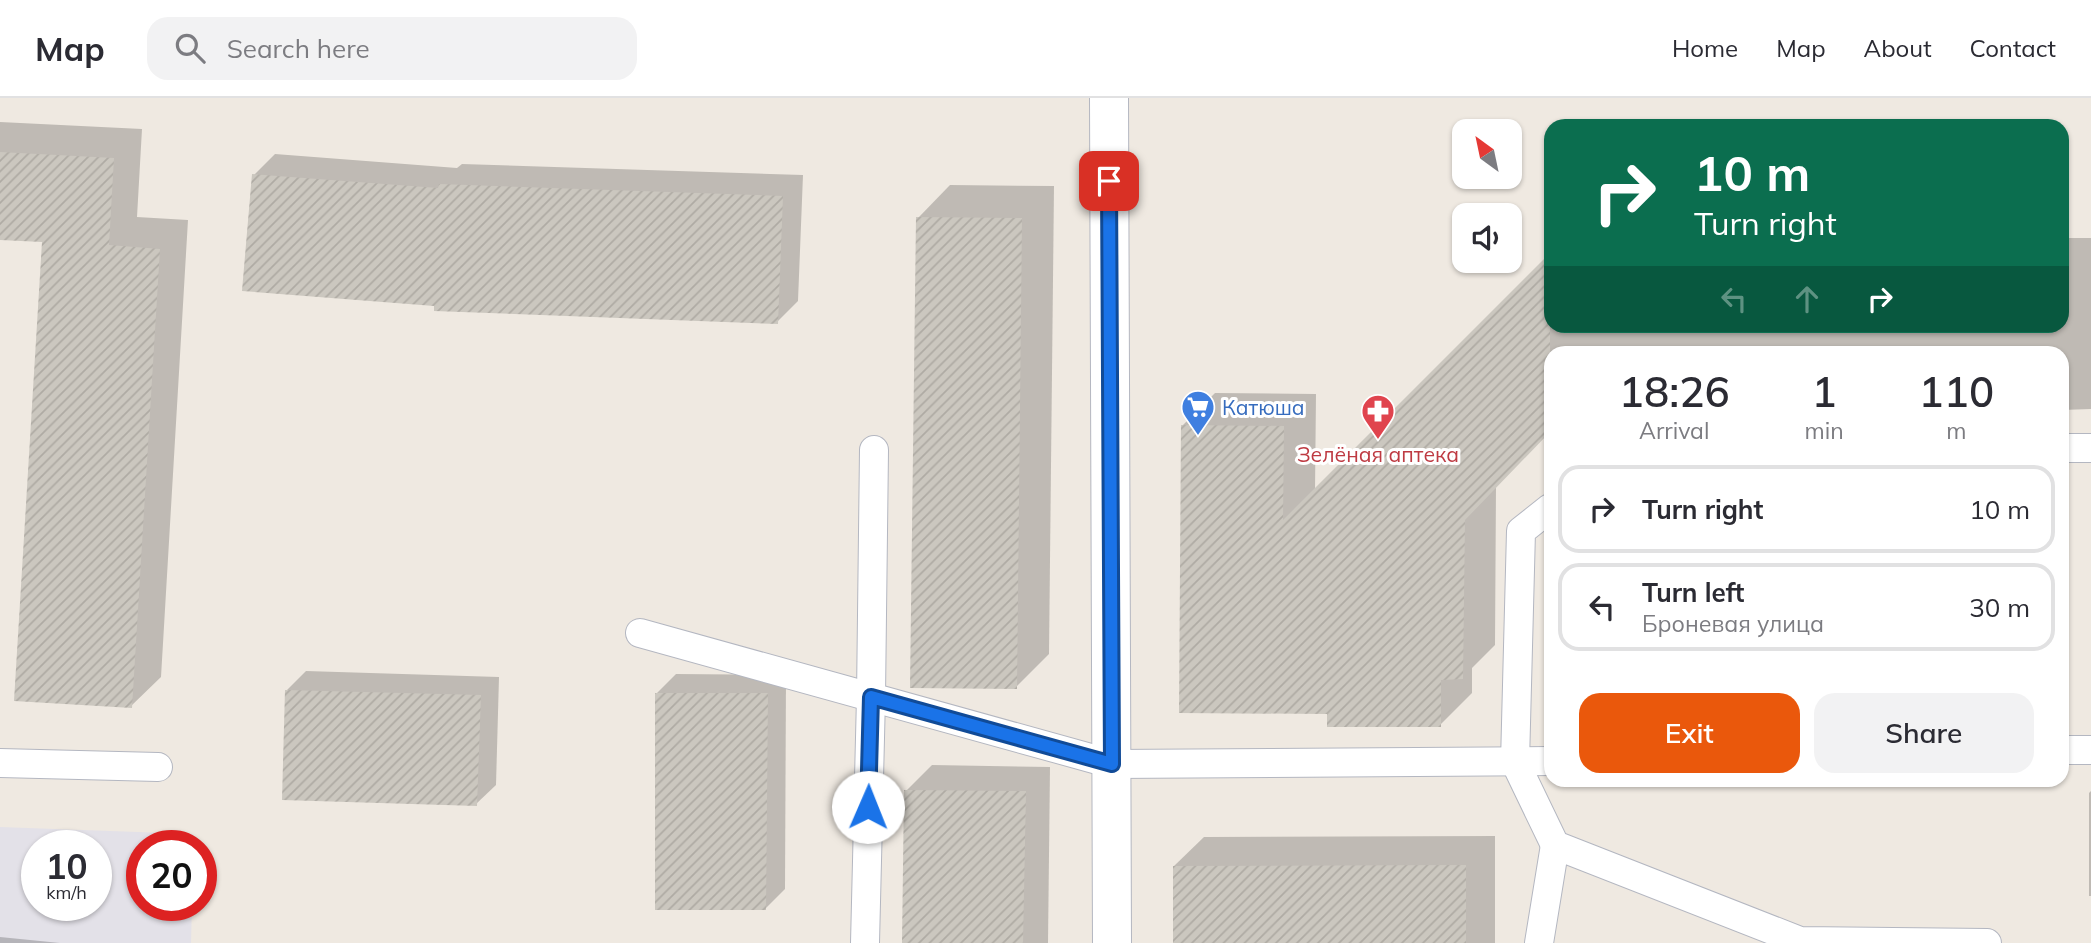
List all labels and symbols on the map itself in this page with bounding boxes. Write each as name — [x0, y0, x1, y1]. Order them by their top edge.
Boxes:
north arrow — [1452, 119, 1522, 189]
pin — [1079, 151, 1139, 211]
supermarket icon: Катюша — [1179, 388, 1217, 437]
pharmacy icon: Зелёная аптека — [1359, 392, 1397, 441]
place label: Катюша — [1222, 394, 1305, 420]
place label: Зелёная аптека — [1297, 441, 1459, 467]
position arrow — [831, 770, 905, 844]
speed limit sign: 20 — [126, 830, 217, 921]

